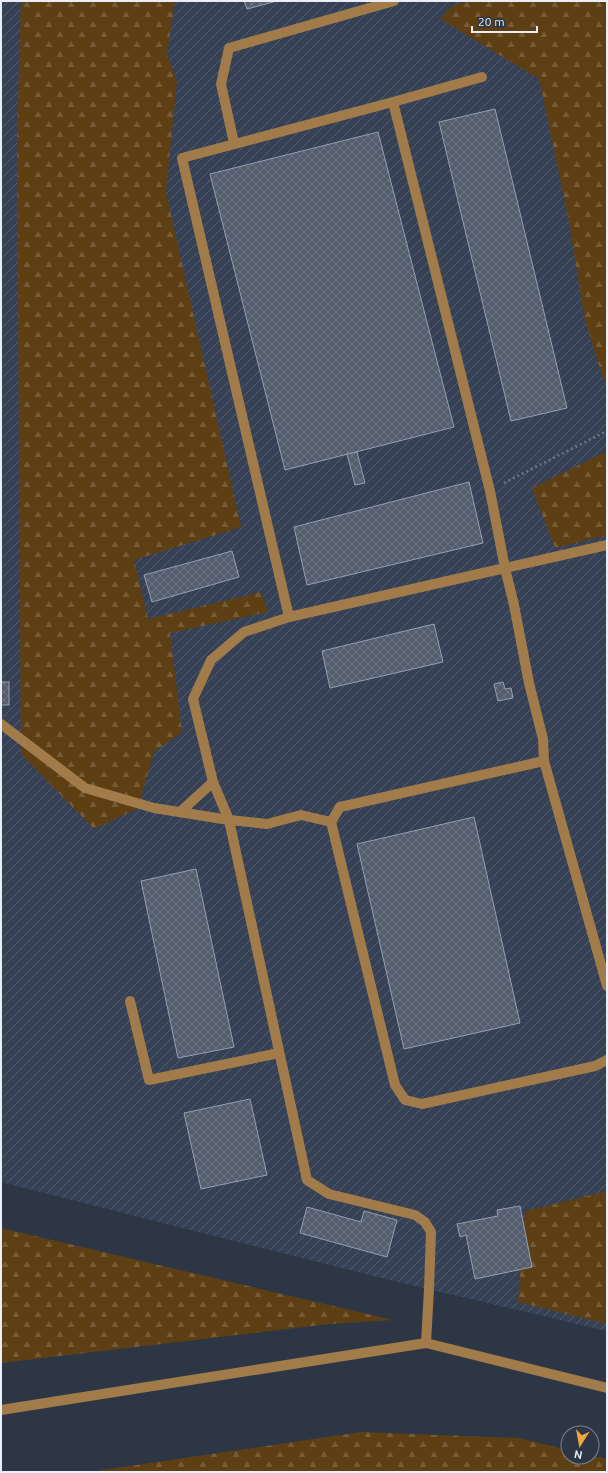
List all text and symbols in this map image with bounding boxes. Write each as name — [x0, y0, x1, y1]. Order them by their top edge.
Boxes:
scale bar — [472, 8, 537, 34]
text: 20 m — [478, 15, 505, 28]
north arrow — [560, 1425, 600, 1465]
text: N — [573, 1448, 583, 1461]

